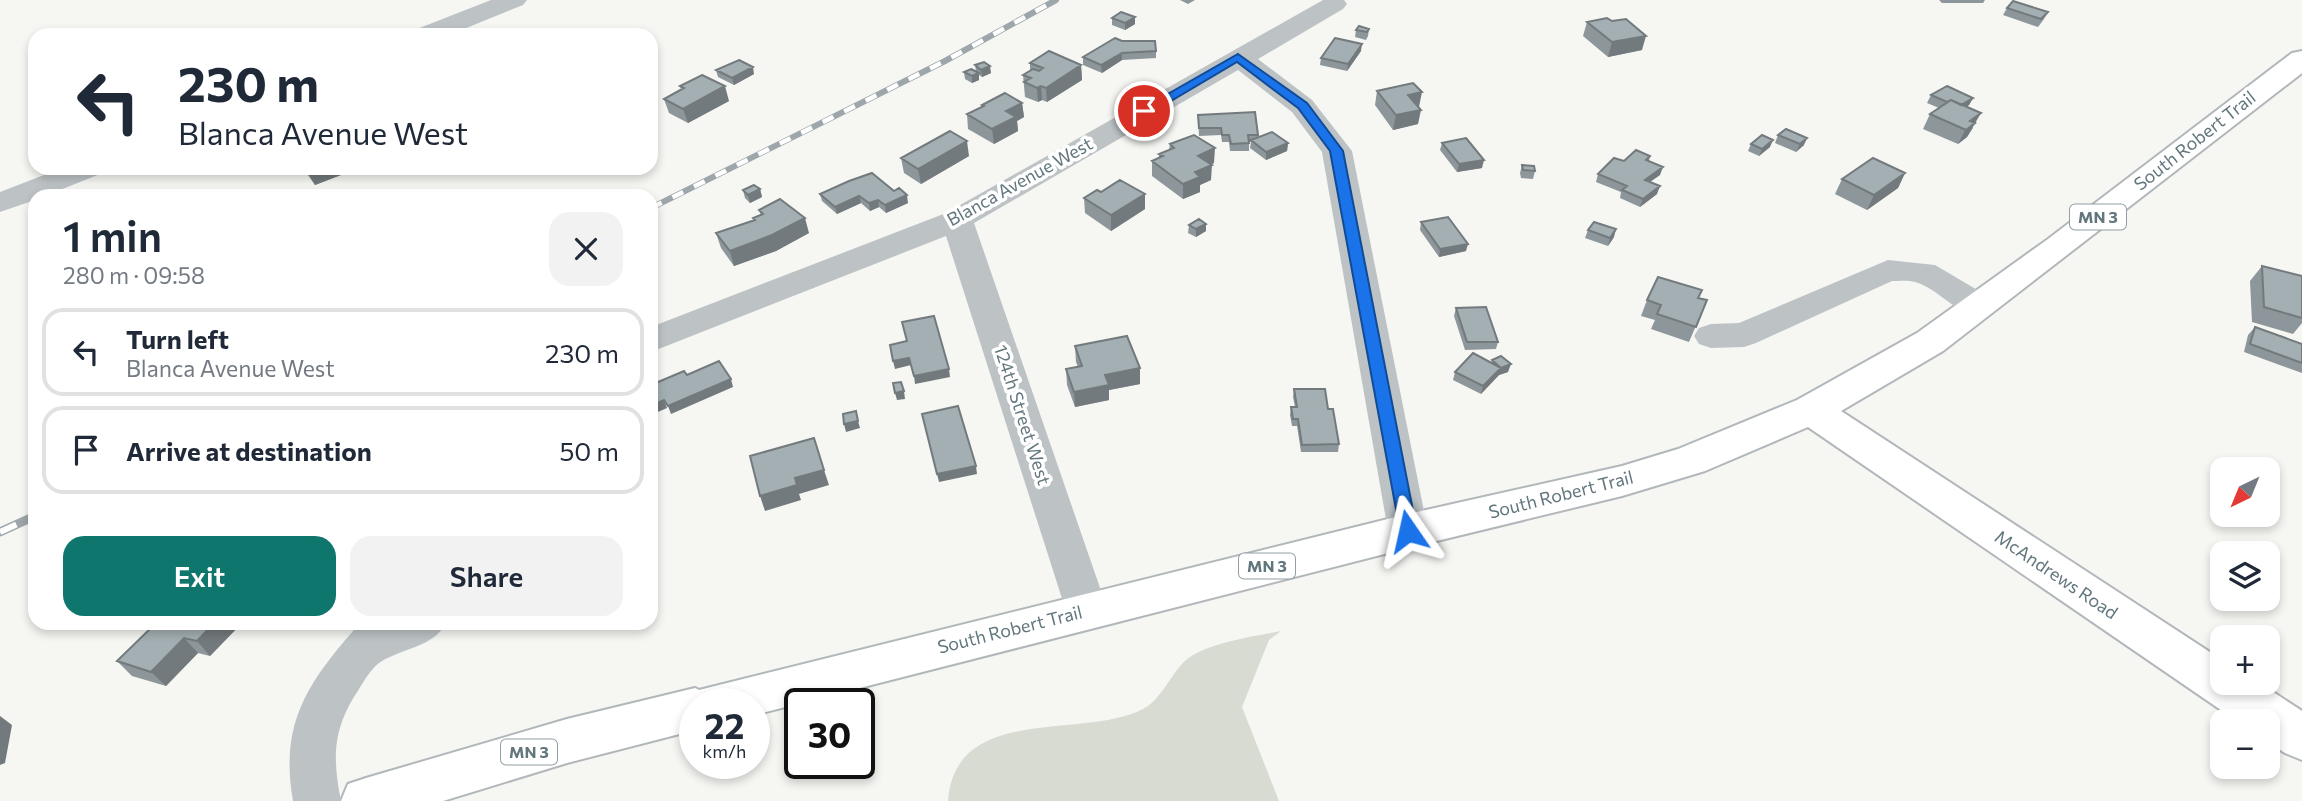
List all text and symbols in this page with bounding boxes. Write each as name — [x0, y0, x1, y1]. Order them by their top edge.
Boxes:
text: 230 m — [178, 52, 319, 112]
icon: left — [63, 56, 154, 147]
pin — [1114, 81, 1174, 141]
street label: South Robert Trail — [2129, 86, 2260, 195]
icon: arrive — [1125, 92, 1163, 130]
text: Blanca Avenue West — [178, 112, 468, 152]
street label: Blanca Avenue West — [943, 132, 1096, 230]
road number: MN 3 — [2070, 204, 2126, 230]
text: 1 min — [63, 209, 162, 261]
button: close — [549, 212, 623, 286]
text: 280 m · 09:58 — [63, 261, 205, 289]
text: Turn left — [126, 323, 229, 354]
icon: left — [67, 333, 105, 371]
text: 230 m — [545, 337, 619, 368]
street label: 124th Street West — [990, 342, 1056, 487]
text: Blanca Avenue West — [126, 354, 335, 382]
icon: arrive — [67, 431, 105, 469]
text: Arrive at destination — [126, 435, 372, 466]
text: 50 m — [559, 435, 619, 466]
north arrow — [2210, 457, 2280, 527]
map controls — [2210, 457, 2280, 779]
street label: South Robert Trail — [1486, 465, 1635, 523]
position arrow — [1371, 494, 1445, 568]
street label: McAndrews Road — [1991, 525, 2122, 623]
button: Exit — [63, 536, 336, 616]
button: Share — [350, 536, 623, 616]
button: layers — [2210, 541, 2280, 611]
road number: MN 3 — [1239, 554, 1295, 579]
street label: South Robert Trail — [935, 600, 1084, 658]
button: + — [2210, 625, 2280, 695]
speed limit sign: 30 — [784, 688, 875, 779]
text: 22 — [705, 703, 744, 746]
button: − — [2210, 709, 2280, 779]
road number: MN 3 — [501, 740, 557, 764]
text: km/h — [703, 740, 746, 762]

